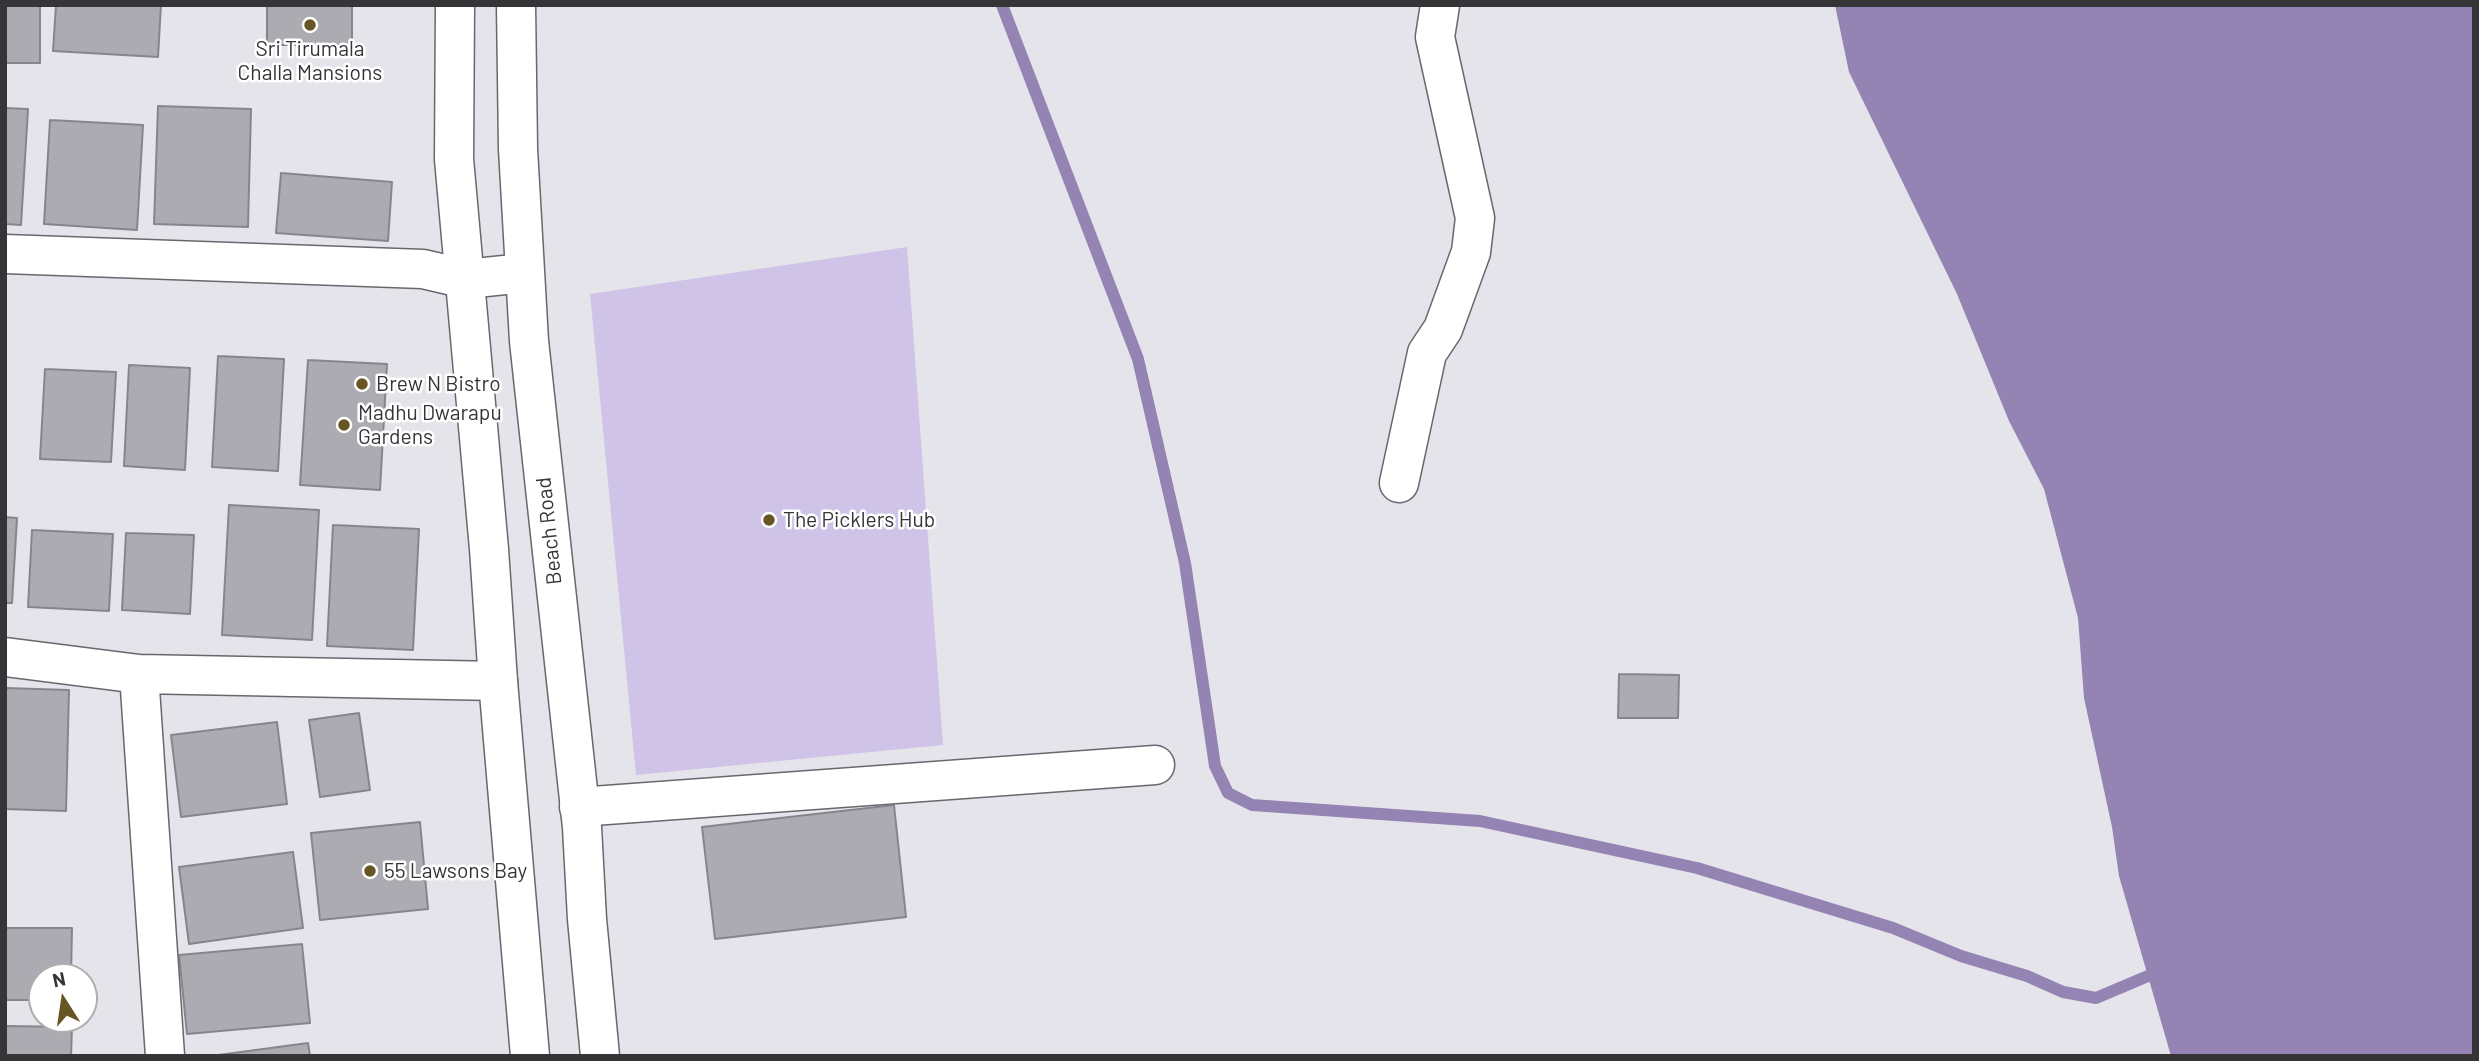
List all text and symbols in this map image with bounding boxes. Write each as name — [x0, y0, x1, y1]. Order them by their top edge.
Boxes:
marker: Sri Tirumala Challa Mansions — [302, 17, 318, 33]
place label: Sri Tirumala Challa Mansions — [238, 36, 382, 86]
place label: Brew N Bistro — [376, 371, 501, 397]
marker: Brew N Bistro — [354, 376, 370, 392]
place label: Madhu Dwarapu Gardens — [358, 400, 502, 450]
marker: Madhu Dwarapu Gardens — [336, 417, 352, 433]
street label: Beach Road — [531, 476, 567, 586]
place label: The Picklers Hub — [783, 507, 935, 533]
marker: The Picklers Hub — [761, 512, 777, 528]
place label: 55 Lawsons Bay — [384, 858, 527, 884]
marker: 55 Lawsons Bay — [362, 863, 378, 879]
north arrow — [28, 963, 98, 1033]
text: N — [50, 966, 68, 991]

